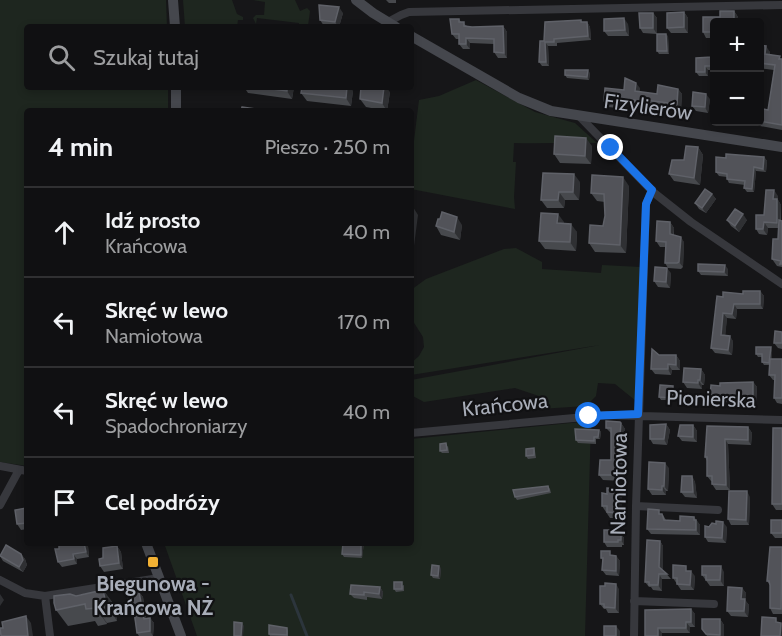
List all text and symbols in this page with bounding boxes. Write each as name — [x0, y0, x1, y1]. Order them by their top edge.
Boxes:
map controls — [710, 18, 764, 126]
button: + — [710, 18, 764, 72]
search box — [24, 24, 414, 90]
icon: search — [45, 41, 78, 74]
text: Szukaj tutaj — [93, 44, 199, 71]
button: − — [710, 72, 764, 126]
street label: Fizylierów — [602, 88, 694, 125]
text: 4 min — [48, 131, 113, 163]
route end — [597, 134, 623, 160]
text: Pieszo · 250 m — [265, 135, 390, 159]
text: Idź prosto — [105, 207, 200, 234]
icon: ahead — [48, 216, 81, 249]
text: 40 m — [342, 220, 390, 244]
text: Krańcowa — [105, 234, 187, 258]
text: Skręć w lewo — [105, 297, 228, 324]
icon: left — [48, 306, 81, 339]
text: 170 m — [338, 310, 390, 334]
text: Namiotowa — [105, 324, 203, 348]
street label: Pionierska — [666, 384, 756, 413]
text: Skręć w lewo — [105, 387, 228, 414]
street label: Krańcowa — [461, 388, 549, 421]
icon: left — [48, 396, 81, 429]
text: 40 m — [342, 400, 390, 424]
route start — [575, 402, 601, 428]
text: Spadochroniarzy — [105, 414, 247, 438]
street label: Namiotowa — [605, 432, 632, 535]
icon: arrive — [48, 486, 81, 519]
text: Cel podróży — [105, 489, 220, 516]
marker: Biegunowa - Krańcowa NŻ — [146, 555, 160, 569]
place label: Biegunowa - Krańcowa NŻ — [93, 571, 214, 620]

